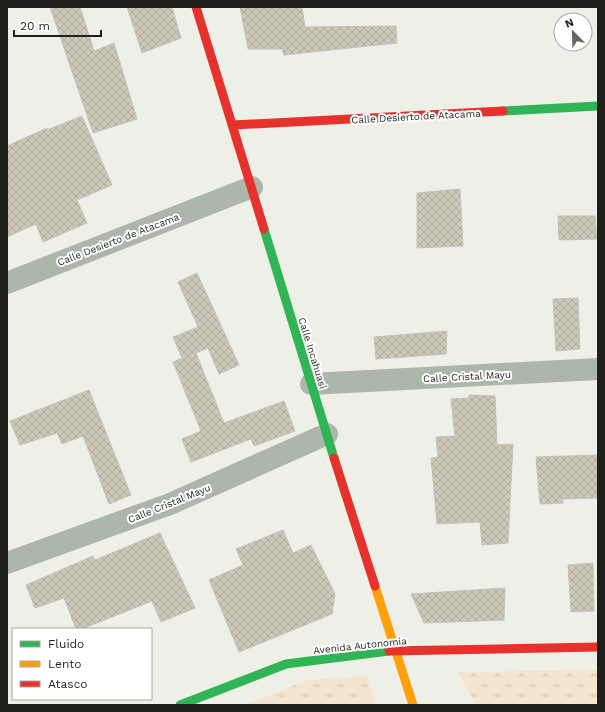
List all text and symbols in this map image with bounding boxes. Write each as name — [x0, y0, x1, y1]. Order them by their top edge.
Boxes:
scale bar — [14, 12, 101, 38]
north arrow — [553, 12, 593, 52]
text: N — [563, 16, 576, 31]
text: 20 m — [20, 19, 50, 33]
street label: Calle Desierto de Atacama — [351, 108, 481, 125]
street label: Calle Desierto de Atacama — [56, 211, 181, 268]
street label: Calle Incahuasi — [296, 316, 329, 390]
street label: Calle Cristal Mayu — [423, 369, 511, 384]
street label: Calle Cristal Mayu — [126, 482, 212, 525]
legend — [12, 628, 152, 700]
street label: Avenida Autonomía — [313, 635, 408, 656]
text: Fluido — [48, 637, 84, 651]
text: Lento — [48, 657, 82, 671]
text: Atasco — [48, 677, 88, 691]

